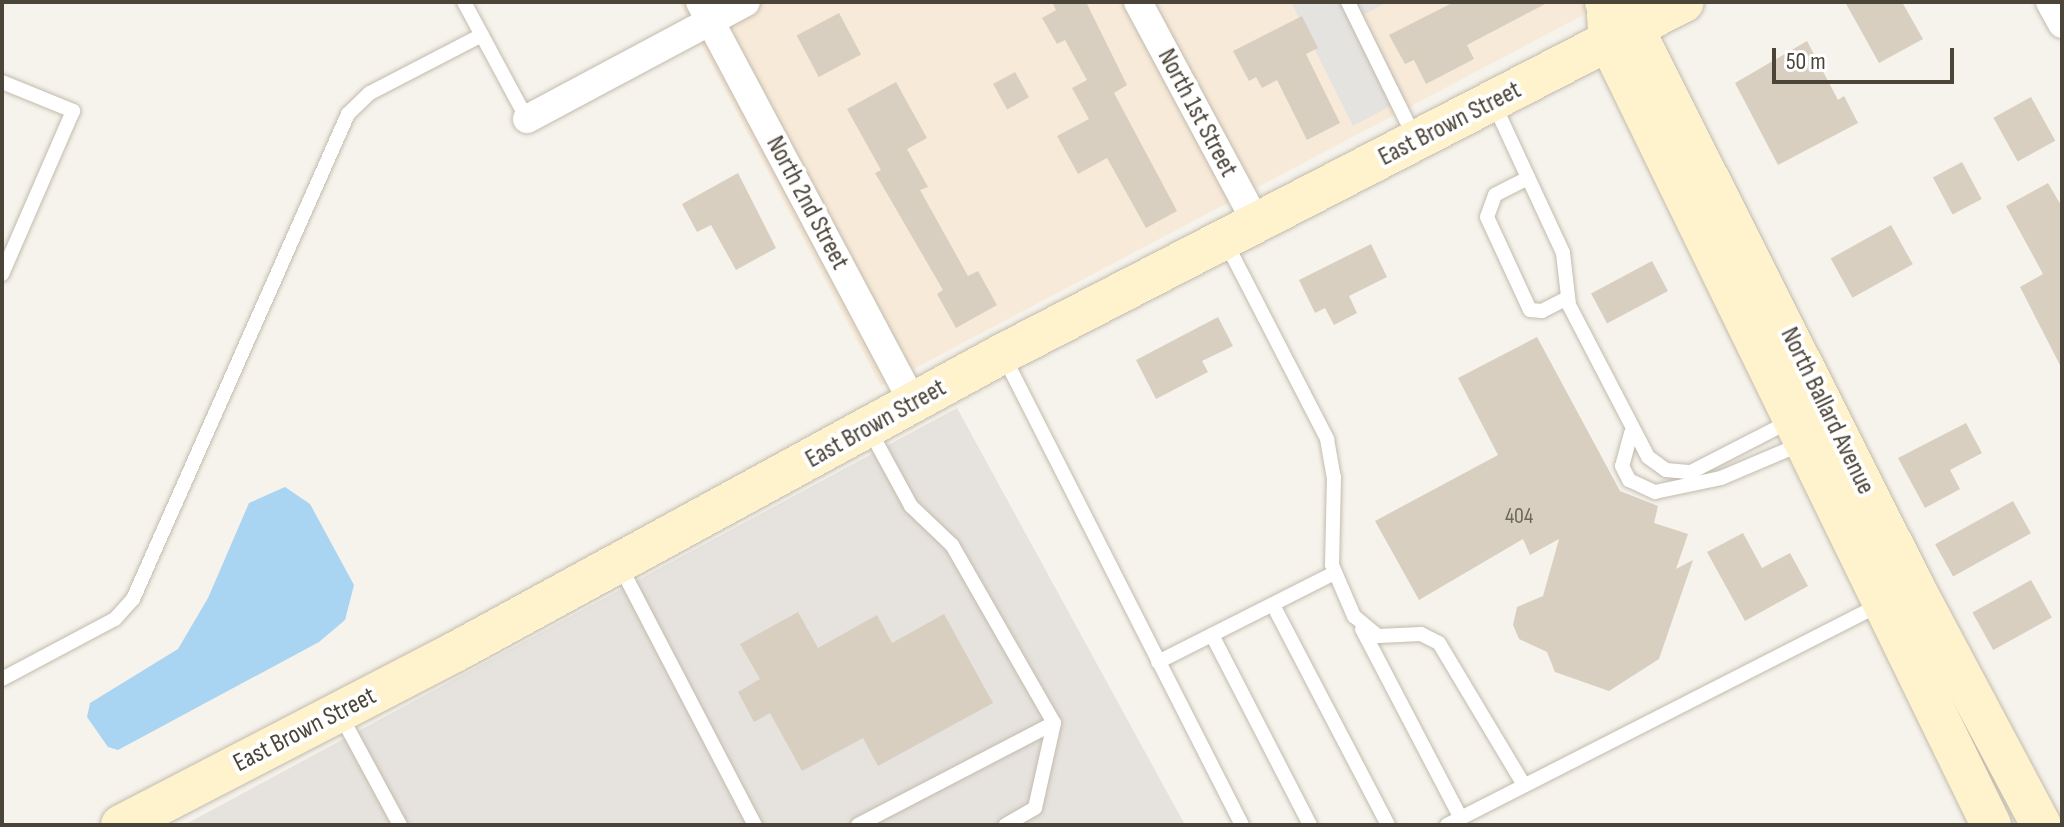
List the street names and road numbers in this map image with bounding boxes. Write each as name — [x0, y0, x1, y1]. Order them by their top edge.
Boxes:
street label: North 1st Street — [1150, 44, 1244, 182]
street label: East Brown Street — [1374, 75, 1526, 173]
street label: North 2nd Street — [759, 131, 855, 275]
street label: North Ballard Avenue — [1773, 322, 1881, 500]
street label: East Brown Street — [800, 373, 952, 475]
street label: East Brown Street — [229, 681, 381, 779]

